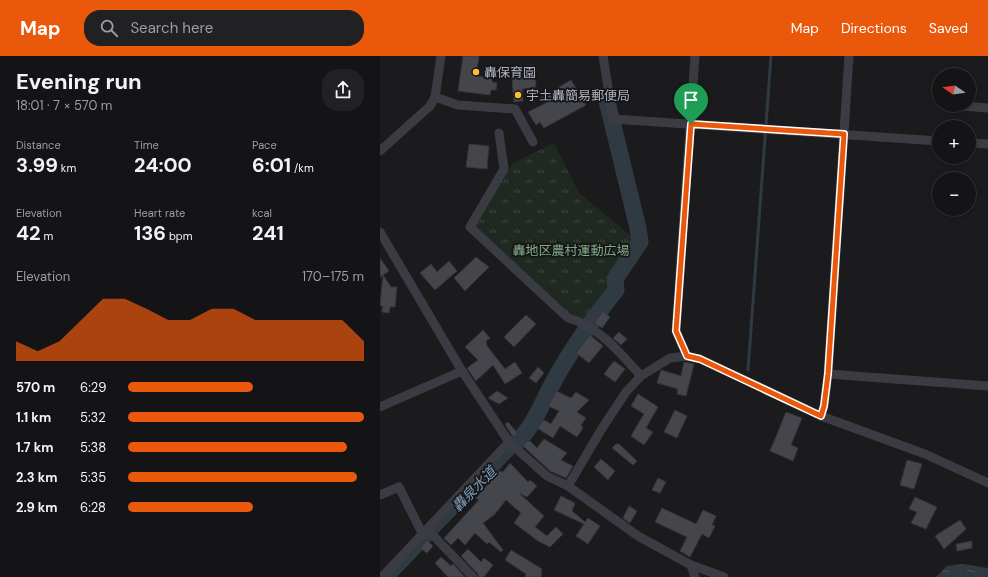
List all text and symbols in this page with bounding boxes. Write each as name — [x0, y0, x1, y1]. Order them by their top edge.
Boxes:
search box — [84, 10, 364, 46]
text: Map — [20, 16, 60, 41]
icon: search — [98, 17, 120, 39]
text: Search here — [130, 18, 213, 38]
text: Map — [791, 19, 819, 37]
text: Directions — [841, 19, 907, 37]
text: Saved — [929, 19, 968, 37]
place label: 轟保育園 — [484, 64, 536, 81]
text: Evening run — [16, 67, 142, 96]
marker: 轟保育園 — [471, 67, 481, 77]
north arrow — [932, 68, 976, 112]
map controls — [932, 68, 976, 216]
button: share — [322, 69, 364, 111]
pin — [674, 83, 708, 124]
place label: 宇土轟簡易郵便局 — [526, 87, 630, 104]
icon: arrive — [680, 89, 702, 111]
marker: 宇土轟簡易郵便局 — [513, 90, 523, 100]
text: 18:01 · 7 × 570 m — [16, 97, 112, 114]
button: + — [932, 120, 976, 164]
text: Distance — [16, 138, 61, 152]
text: Time — [134, 138, 159, 152]
text: Pace — [252, 138, 277, 152]
text: 3.99 — [16, 152, 58, 178]
text: 24:00 — [134, 152, 192, 178]
text: 6:01 — [252, 152, 291, 178]
text: km — [58, 161, 76, 175]
text: /km — [291, 161, 314, 175]
button: − — [932, 172, 976, 216]
text: Elevation — [16, 206, 62, 220]
text: Heart rate — [134, 206, 185, 220]
text: kcal — [252, 206, 272, 220]
text: 42 — [16, 220, 41, 246]
text: 136 — [134, 220, 166, 246]
text: 241 — [252, 220, 284, 246]
text: m — [41, 229, 53, 243]
text: bpm — [166, 229, 193, 243]
park label: 轟地区農村運動広場 — [512, 242, 630, 259]
text: Elevation — [16, 268, 70, 285]
text: 170–175 m — [302, 268, 364, 285]
text: 570 m — [16, 379, 55, 396]
text: 6:29 — [80, 379, 106, 396]
text: 1.1 km — [16, 409, 51, 426]
text: 5:32 — [80, 409, 106, 426]
text: 1.7 km — [16, 439, 53, 456]
text: 5:38 — [80, 439, 106, 456]
water label: 轟泉水道 — [448, 461, 501, 515]
text: 2.3 km — [16, 469, 57, 486]
text: 5:35 — [80, 469, 106, 486]
text: 2.9 km — [16, 499, 57, 516]
text: 6:28 — [80, 499, 106, 516]

